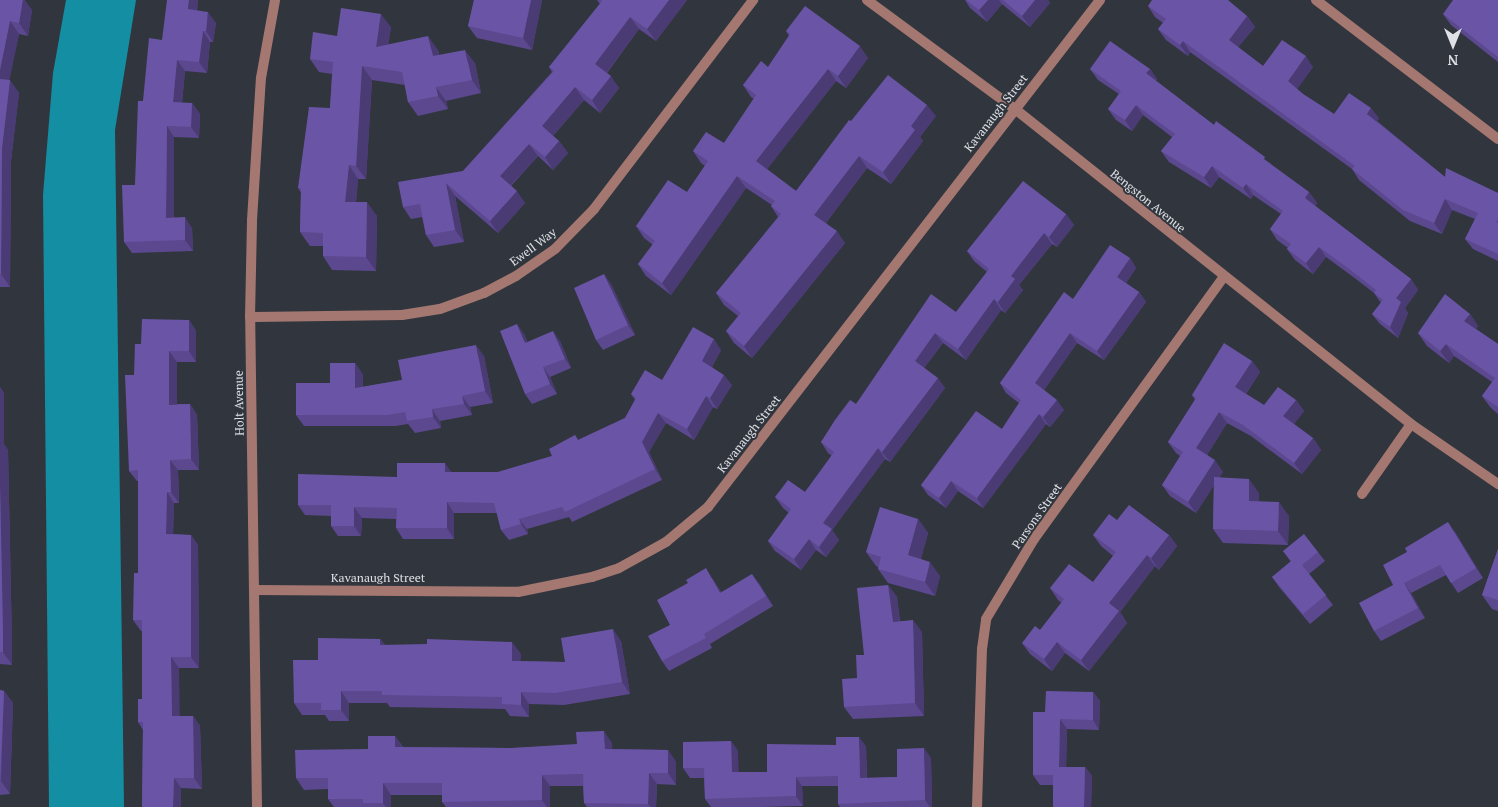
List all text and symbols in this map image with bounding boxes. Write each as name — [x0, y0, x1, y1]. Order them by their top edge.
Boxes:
north arrow — [1428, 20, 1478, 70]
text: N — [1448, 51, 1458, 70]
street label: Kavanaugh Street — [961, 71, 1031, 155]
street label: Bengston Avenue — [1108, 166, 1188, 236]
street label: Ewell Way — [507, 225, 559, 269]
street label: Holt Avenue — [231, 370, 247, 436]
street label: Kavanaugh Street — [714, 392, 784, 476]
street label: Parsons Street — [1009, 480, 1065, 552]
street label: Kavanaugh Street — [331, 571, 425, 585]

